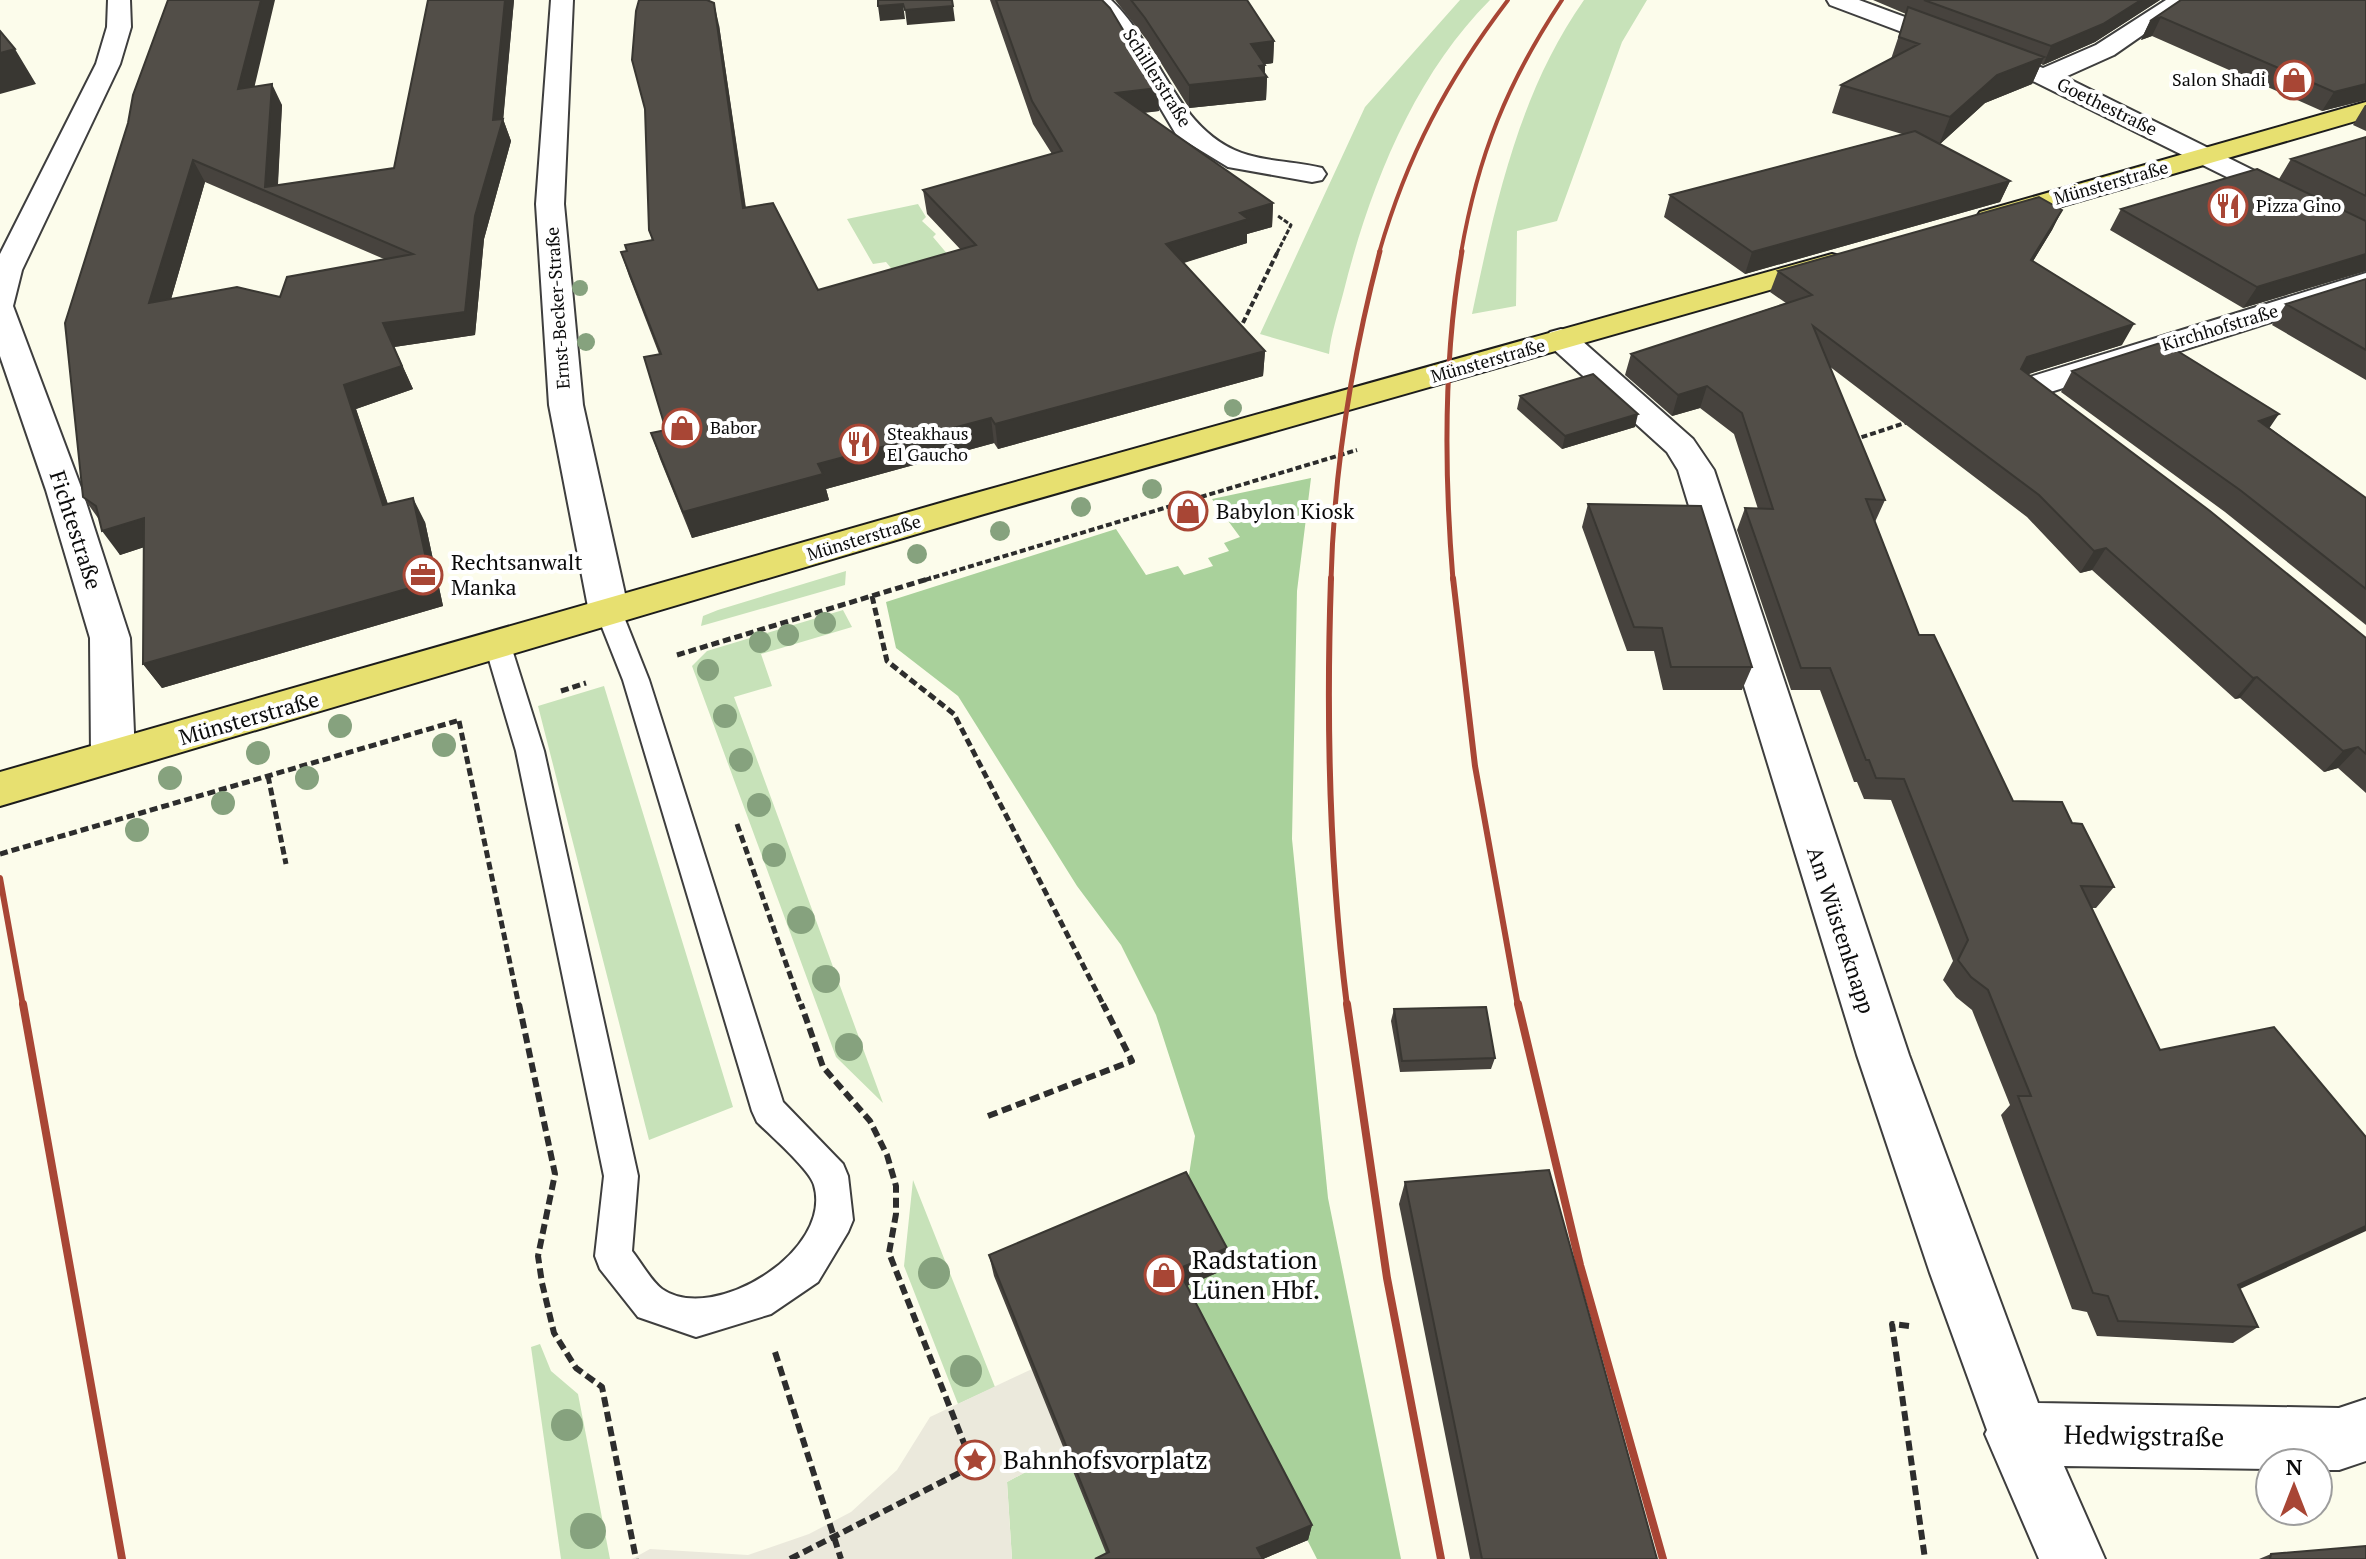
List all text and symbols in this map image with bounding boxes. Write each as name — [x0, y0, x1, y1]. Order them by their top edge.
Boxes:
street label: Schillerstraße — [1118, 24, 1198, 131]
shop icon: Salon Shadi — [2273, 59, 2315, 101]
place label: Salon Shadi — [2172, 67, 2266, 91]
street label: Goethestraße — [2053, 71, 2162, 141]
street label: Münsterstraße — [2051, 154, 2171, 210]
restaurant icon: Pizza Gino — [2207, 185, 2249, 227]
place label: Pizza Gino — [2256, 193, 2341, 217]
street label: Ernst-Becker-Straße — [539, 226, 575, 390]
street label: Kirchhofstraße — [2159, 298, 2281, 356]
street label: Münsterstraße — [1428, 332, 1548, 388]
shop icon: Babor — [661, 407, 703, 449]
place label: Babor — [710, 415, 757, 439]
place label: Steakhaus El Gaucho — [887, 421, 969, 466]
restaurant icon: Steakhaus El Gaucho — [838, 423, 880, 465]
street label: Fichtestraße — [44, 467, 109, 593]
shop icon: Babylon Kiosk — [1167, 490, 1209, 532]
place label: Babylon Kiosk — [1216, 496, 1355, 525]
street label: Münsterstraße — [804, 508, 924, 566]
place label: Rechtsanwalt Manka — [451, 547, 583, 601]
office icon: Rechtsanwalt Manka — [402, 554, 444, 596]
street label: Münsterstraße — [175, 684, 322, 751]
street label: Am Wüstenknapp — [1801, 843, 1882, 1017]
place label: Radstation Lünen Hbf. — [1192, 1242, 1320, 1306]
shop icon: Radstation Lünen Hbf. — [1143, 1254, 1185, 1296]
street label: Hedwigstraße — [2063, 1417, 2225, 1453]
place icon: Bahnhofsvorplatz — [954, 1439, 996, 1481]
place label: Bahnhofsvorplatz — [1003, 1442, 1208, 1476]
north arrow — [2254, 1447, 2334, 1527]
text: N — [2286, 1452, 2303, 1481]

